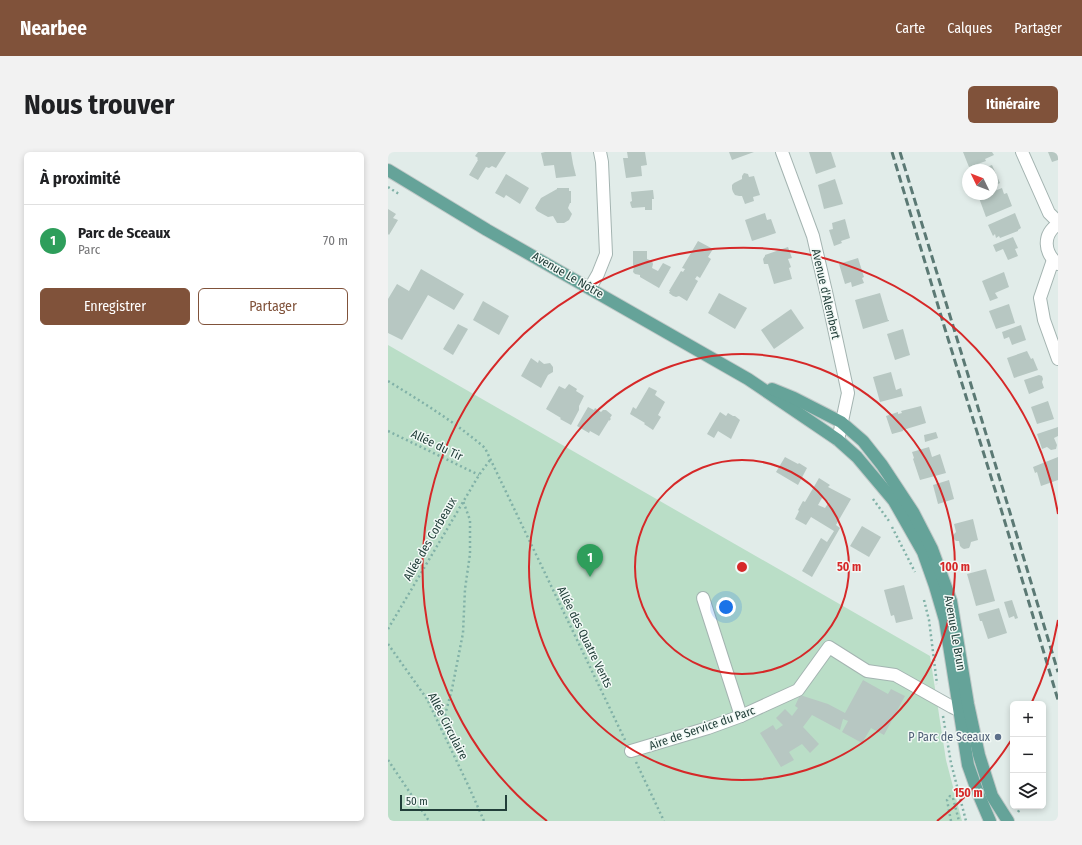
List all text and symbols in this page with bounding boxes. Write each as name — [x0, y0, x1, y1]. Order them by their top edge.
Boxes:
text: Nearbee — [20, 17, 87, 40]
text: Carte — [895, 20, 925, 37]
text: Calques — [947, 20, 992, 37]
text: Partager — [1014, 20, 1062, 37]
button: Itinéraire — [968, 86, 1058, 123]
text: Nous trouver — [24, 88, 175, 121]
north arrow — [962, 164, 998, 200]
text: À proximité — [40, 168, 121, 189]
text: Parc de Sceaux — [78, 224, 170, 242]
text: 1 — [50, 233, 56, 248]
text: 70 m — [323, 233, 348, 248]
text: Parc — [78, 242, 100, 257]
street label: Avenue d'Alembert — [809, 247, 843, 341]
street label: Avenue Le Nôtre — [530, 249, 606, 301]
button: Enregistrer — [40, 288, 190, 325]
button: Partager — [198, 288, 348, 325]
street label: Allée du Tir — [409, 427, 466, 464]
street label: Allée des Corbeaux — [401, 494, 460, 583]
pin: 1 — [577, 544, 603, 577]
centre of rings — [735, 560, 749, 574]
text: 50 m — [837, 560, 861, 574]
text: 100 m — [940, 560, 970, 574]
street label: Allée des Quatre Vents — [554, 584, 616, 690]
street label: Avenue Le Brun — [942, 594, 968, 672]
your location — [716, 597, 736, 617]
street label: Allée Circulaire — [425, 690, 471, 762]
map controls — [1010, 701, 1046, 809]
button: + — [1010, 701, 1046, 737]
street label: Aire de Service du Parc — [647, 703, 757, 753]
place label: P Parc de Sceaux — [908, 730, 991, 744]
marker: P Parc de Sceaux — [993, 732, 1003, 742]
button: − — [1010, 737, 1046, 773]
button: layers — [1010, 773, 1046, 809]
text: 150 m — [953, 786, 983, 800]
scale bar — [400, 793, 507, 812]
text: 50 m — [406, 795, 428, 808]

